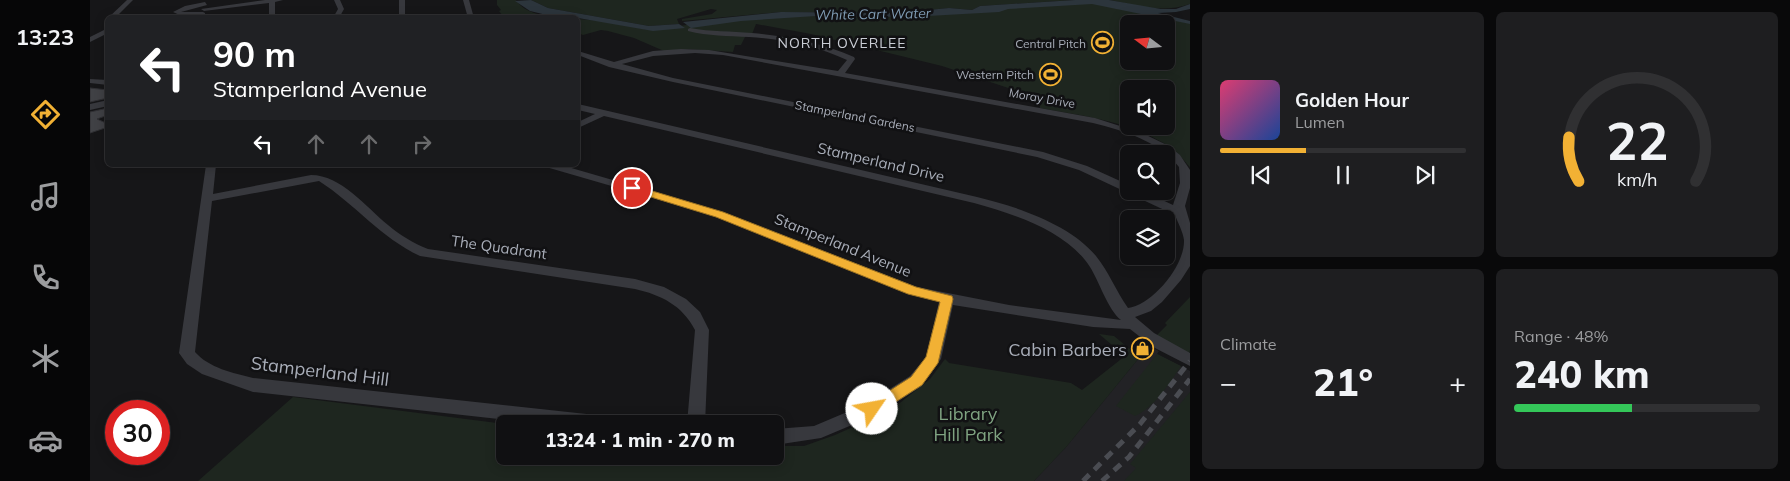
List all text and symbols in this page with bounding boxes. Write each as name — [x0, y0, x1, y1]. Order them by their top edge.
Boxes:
water label: White Cart Water — [815, 4, 932, 24]
north arrow — [1120, 15, 1175, 70]
map controls — [1120, 15, 1175, 265]
text: 13:23 — [16, 23, 74, 51]
sports icon: Central Pitch — [1090, 31, 1114, 55]
text: 90 m — [213, 32, 296, 76]
district label: NORTH OVERLEE — [778, 34, 906, 52]
icon: left — [130, 35, 195, 100]
place label: Central Pitch — [1015, 36, 1086, 51]
sports icon: Western Pitch — [1038, 62, 1062, 86]
place label: Western Pitch — [956, 67, 1034, 82]
text: Stamperland Avenue — [213, 75, 427, 103]
button: sound — [1120, 80, 1175, 135]
street label: Moray Drive — [1008, 85, 1076, 111]
text: Golden Hour — [1295, 88, 1409, 112]
icon: directions — [28, 97, 63, 132]
street label: Stamperland Gardens — [794, 97, 916, 135]
text: 22 — [1606, 108, 1668, 173]
text: Lumen — [1295, 112, 1345, 132]
icon: left — [249, 130, 277, 158]
icon: ahead — [302, 130, 330, 158]
icon: ahead — [355, 130, 383, 158]
icon: right — [408, 130, 436, 158]
street label: Stamperland Drive — [816, 138, 946, 186]
button: search — [1120, 145, 1175, 200]
icon: previous — [1247, 161, 1275, 189]
icon: pause — [1329, 161, 1357, 189]
icon: next — [1411, 161, 1439, 189]
pin — [611, 167, 653, 209]
text: km/h — [1617, 168, 1657, 190]
icon: arrive — [618, 174, 646, 202]
icon: music — [28, 179, 63, 214]
street label: Stamperland Avenue — [772, 209, 914, 281]
button: layers — [1120, 210, 1175, 265]
street label: The Quadrant — [450, 231, 548, 263]
icon: phone — [28, 260, 63, 295]
text: Range · 48% — [1514, 326, 1609, 346]
text: Climate — [1220, 334, 1276, 354]
shop icon: Cabin Barbers — [1131, 337, 1155, 361]
place label: Cabin Barbers — [1008, 338, 1127, 361]
icon: climate — [28, 341, 63, 376]
text: 240 km — [1514, 350, 1650, 398]
street label: Stamperland Hill — [250, 351, 390, 391]
text: 21° — [1313, 358, 1373, 406]
text: − — [1220, 365, 1237, 400]
text: + — [1449, 365, 1466, 400]
position arrow — [845, 382, 897, 434]
speed limit sign: 30 — [105, 400, 170, 465]
park label: Library Hill Park — [933, 402, 1003, 446]
icon: car — [28, 423, 63, 458]
text: 13:24 · 1 min · 270 m — [545, 428, 735, 452]

